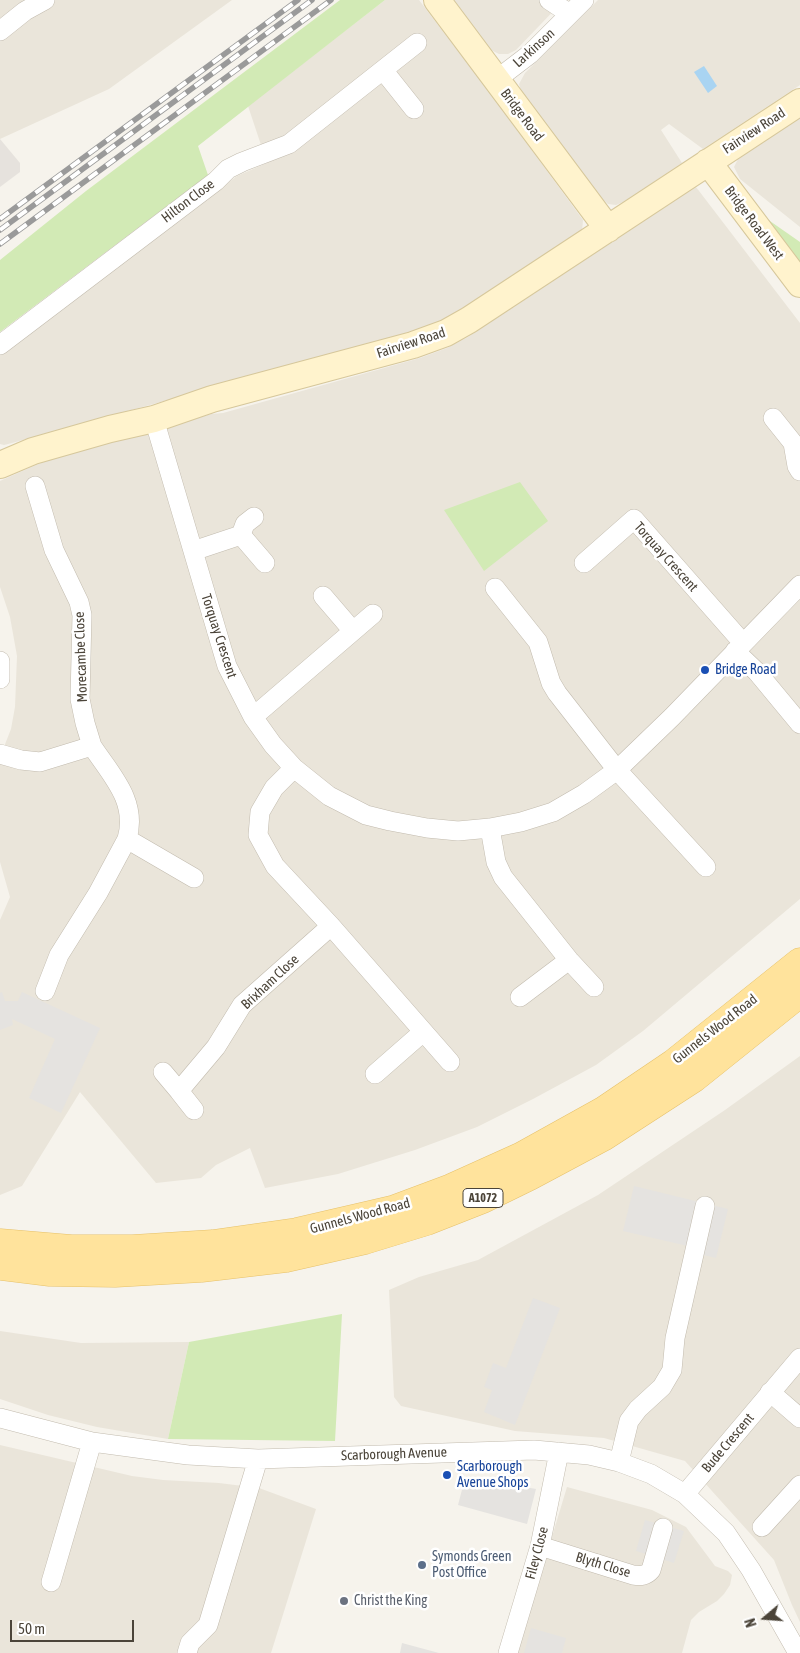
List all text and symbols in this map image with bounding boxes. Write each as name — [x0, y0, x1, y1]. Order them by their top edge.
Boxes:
street label: Larkinson — [510, 25, 558, 71]
street label: Bridge Road — [497, 85, 547, 145]
street label: Fairview Road — [719, 105, 789, 157]
street label: Hilton Close — [158, 176, 218, 226]
street label: Bridge Road West — [721, 183, 787, 263]
street label: Fairview Road — [374, 324, 448, 362]
street label: Torquay Crescent — [630, 519, 702, 595]
street label: Torquay Crescent — [197, 592, 241, 680]
street label: Morecambe Close — [71, 611, 91, 703]
place label: Bridge Road — [715, 662, 776, 678]
marker: Bridge Road — [699, 664, 711, 676]
street label: Brixham Close — [238, 951, 302, 1013]
street label: Gunnels Wood Road — [669, 991, 761, 1067]
road number: A1072 — [463, 1188, 503, 1208]
street label: Gunnels Wood Road — [308, 1195, 412, 1237]
street label: Bude Crescent — [698, 1410, 758, 1476]
street label: Scarborough Avenue — [341, 1444, 447, 1464]
place label: Scarborough Avenue Shops — [457, 1459, 528, 1491]
marker: Scarborough Avenue Shops — [441, 1469, 453, 1481]
street label: Filey Close — [522, 1525, 552, 1581]
place label: Symonds Green Post Office — [432, 1549, 511, 1581]
street label: Blyth Close — [574, 1549, 632, 1581]
marker: Symonds Green Post Office — [416, 1559, 428, 1571]
place label: Christ the King — [354, 1593, 427, 1609]
north arrow — [740, 1593, 790, 1643]
marker: Christ the King — [338, 1595, 350, 1607]
scale bar — [12, 1610, 136, 1642]
text: N — [742, 1616, 760, 1629]
text: 50 m — [18, 1620, 45, 1637]

